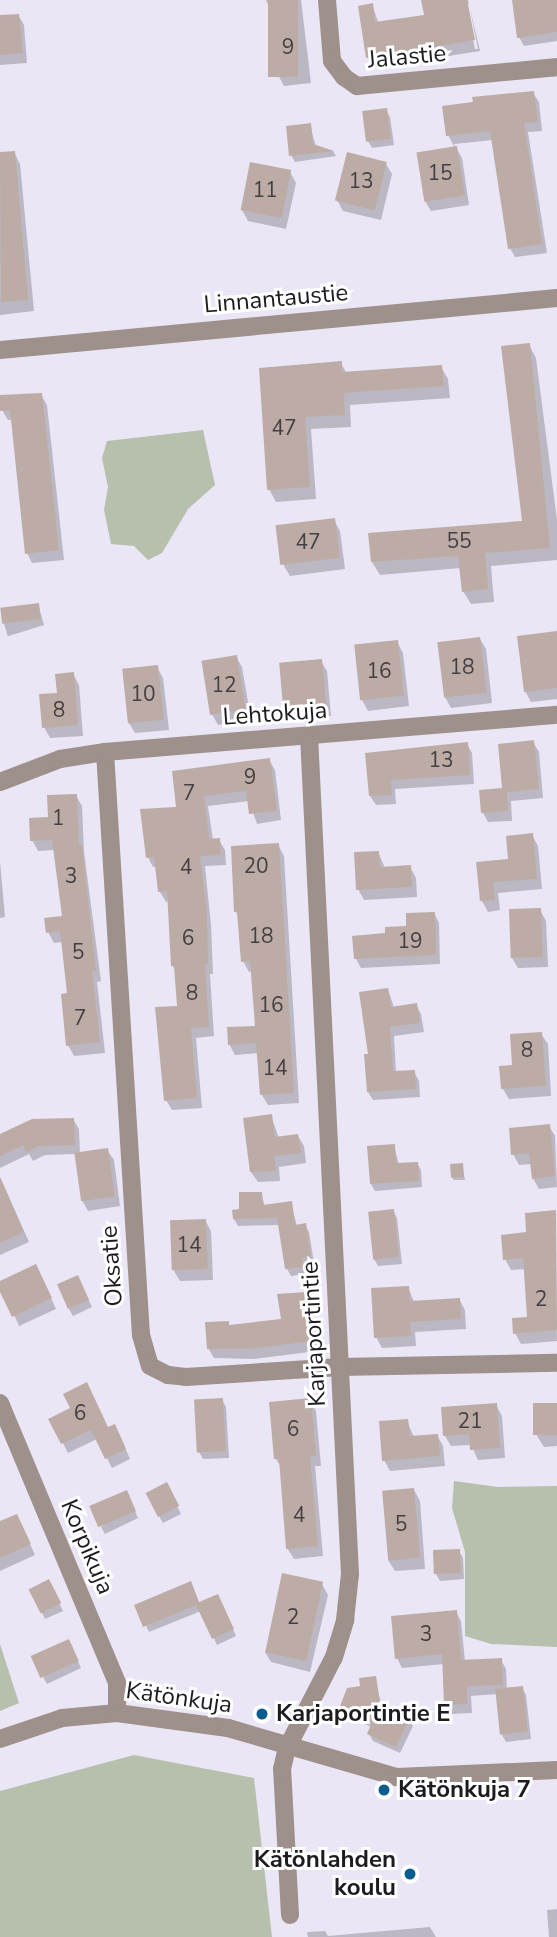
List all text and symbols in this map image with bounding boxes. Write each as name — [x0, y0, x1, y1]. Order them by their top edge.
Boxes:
house number: 9 — [282, 34, 294, 60]
street label: Jalastie — [367, 39, 447, 75]
house number: 15 — [427, 160, 453, 186]
house number: 13 — [348, 168, 374, 194]
house number: 11 — [252, 177, 278, 203]
street label: Linnantaustie — [203, 278, 349, 320]
house number: 47 — [271, 415, 297, 441]
house number: 55 — [446, 528, 472, 554]
house number: 47 — [295, 529, 321, 555]
house number: 18 — [449, 654, 475, 680]
house number: 16 — [366, 658, 392, 684]
house number: 12 — [211, 672, 237, 698]
house number: 10 — [130, 681, 156, 707]
street label: Lehtokuja — [222, 696, 328, 732]
house number: 8 — [53, 697, 65, 723]
house number: 13 — [428, 747, 454, 773]
house number: 9 — [244, 764, 256, 790]
house number: 7 — [183, 780, 195, 806]
house number: 1 — [52, 805, 64, 831]
house number: 20 — [243, 853, 269, 879]
house number: 4 — [180, 854, 192, 880]
house number: 3 — [65, 863, 77, 889]
house number: 18 — [248, 923, 274, 949]
house number: 6 — [182, 925, 194, 951]
house number: 19 — [397, 928, 423, 954]
house number: 5 — [72, 939, 84, 965]
house number: 8 — [186, 980, 198, 1006]
house number: 16 — [258, 992, 284, 1018]
house number: 7 — [74, 1005, 86, 1031]
house number: 8 — [521, 1037, 533, 1063]
house number: 14 — [262, 1055, 288, 1081]
street label: Oksatie — [95, 1224, 129, 1308]
house number: 14 — [176, 1232, 202, 1258]
street label: Karjaportintie — [296, 1261, 332, 1407]
house number: 2 — [535, 1286, 547, 1312]
house number: 6 — [74, 1400, 86, 1426]
house number: 21 — [457, 1408, 483, 1434]
house number: 6 — [287, 1416, 299, 1442]
street label: Korpikuja — [54, 1495, 120, 1599]
house number: 4 — [293, 1502, 305, 1528]
house number: 5 — [395, 1511, 407, 1537]
house number: 2 — [287, 1604, 299, 1630]
house number: 3 — [420, 1621, 432, 1647]
street label: Kätönkuja — [124, 1676, 234, 1720]
place label: Karjaportintie E — [276, 1700, 451, 1728]
marker: Karjaportintie E — [254, 1706, 270, 1722]
place label: Kätönkuja 7 — [398, 1776, 531, 1804]
marker: Kätönkuja 7 — [376, 1782, 392, 1798]
place label: Kätönlahden koulu — [254, 1846, 396, 1902]
marker: Kätönlahden koulu — [402, 1866, 418, 1882]

